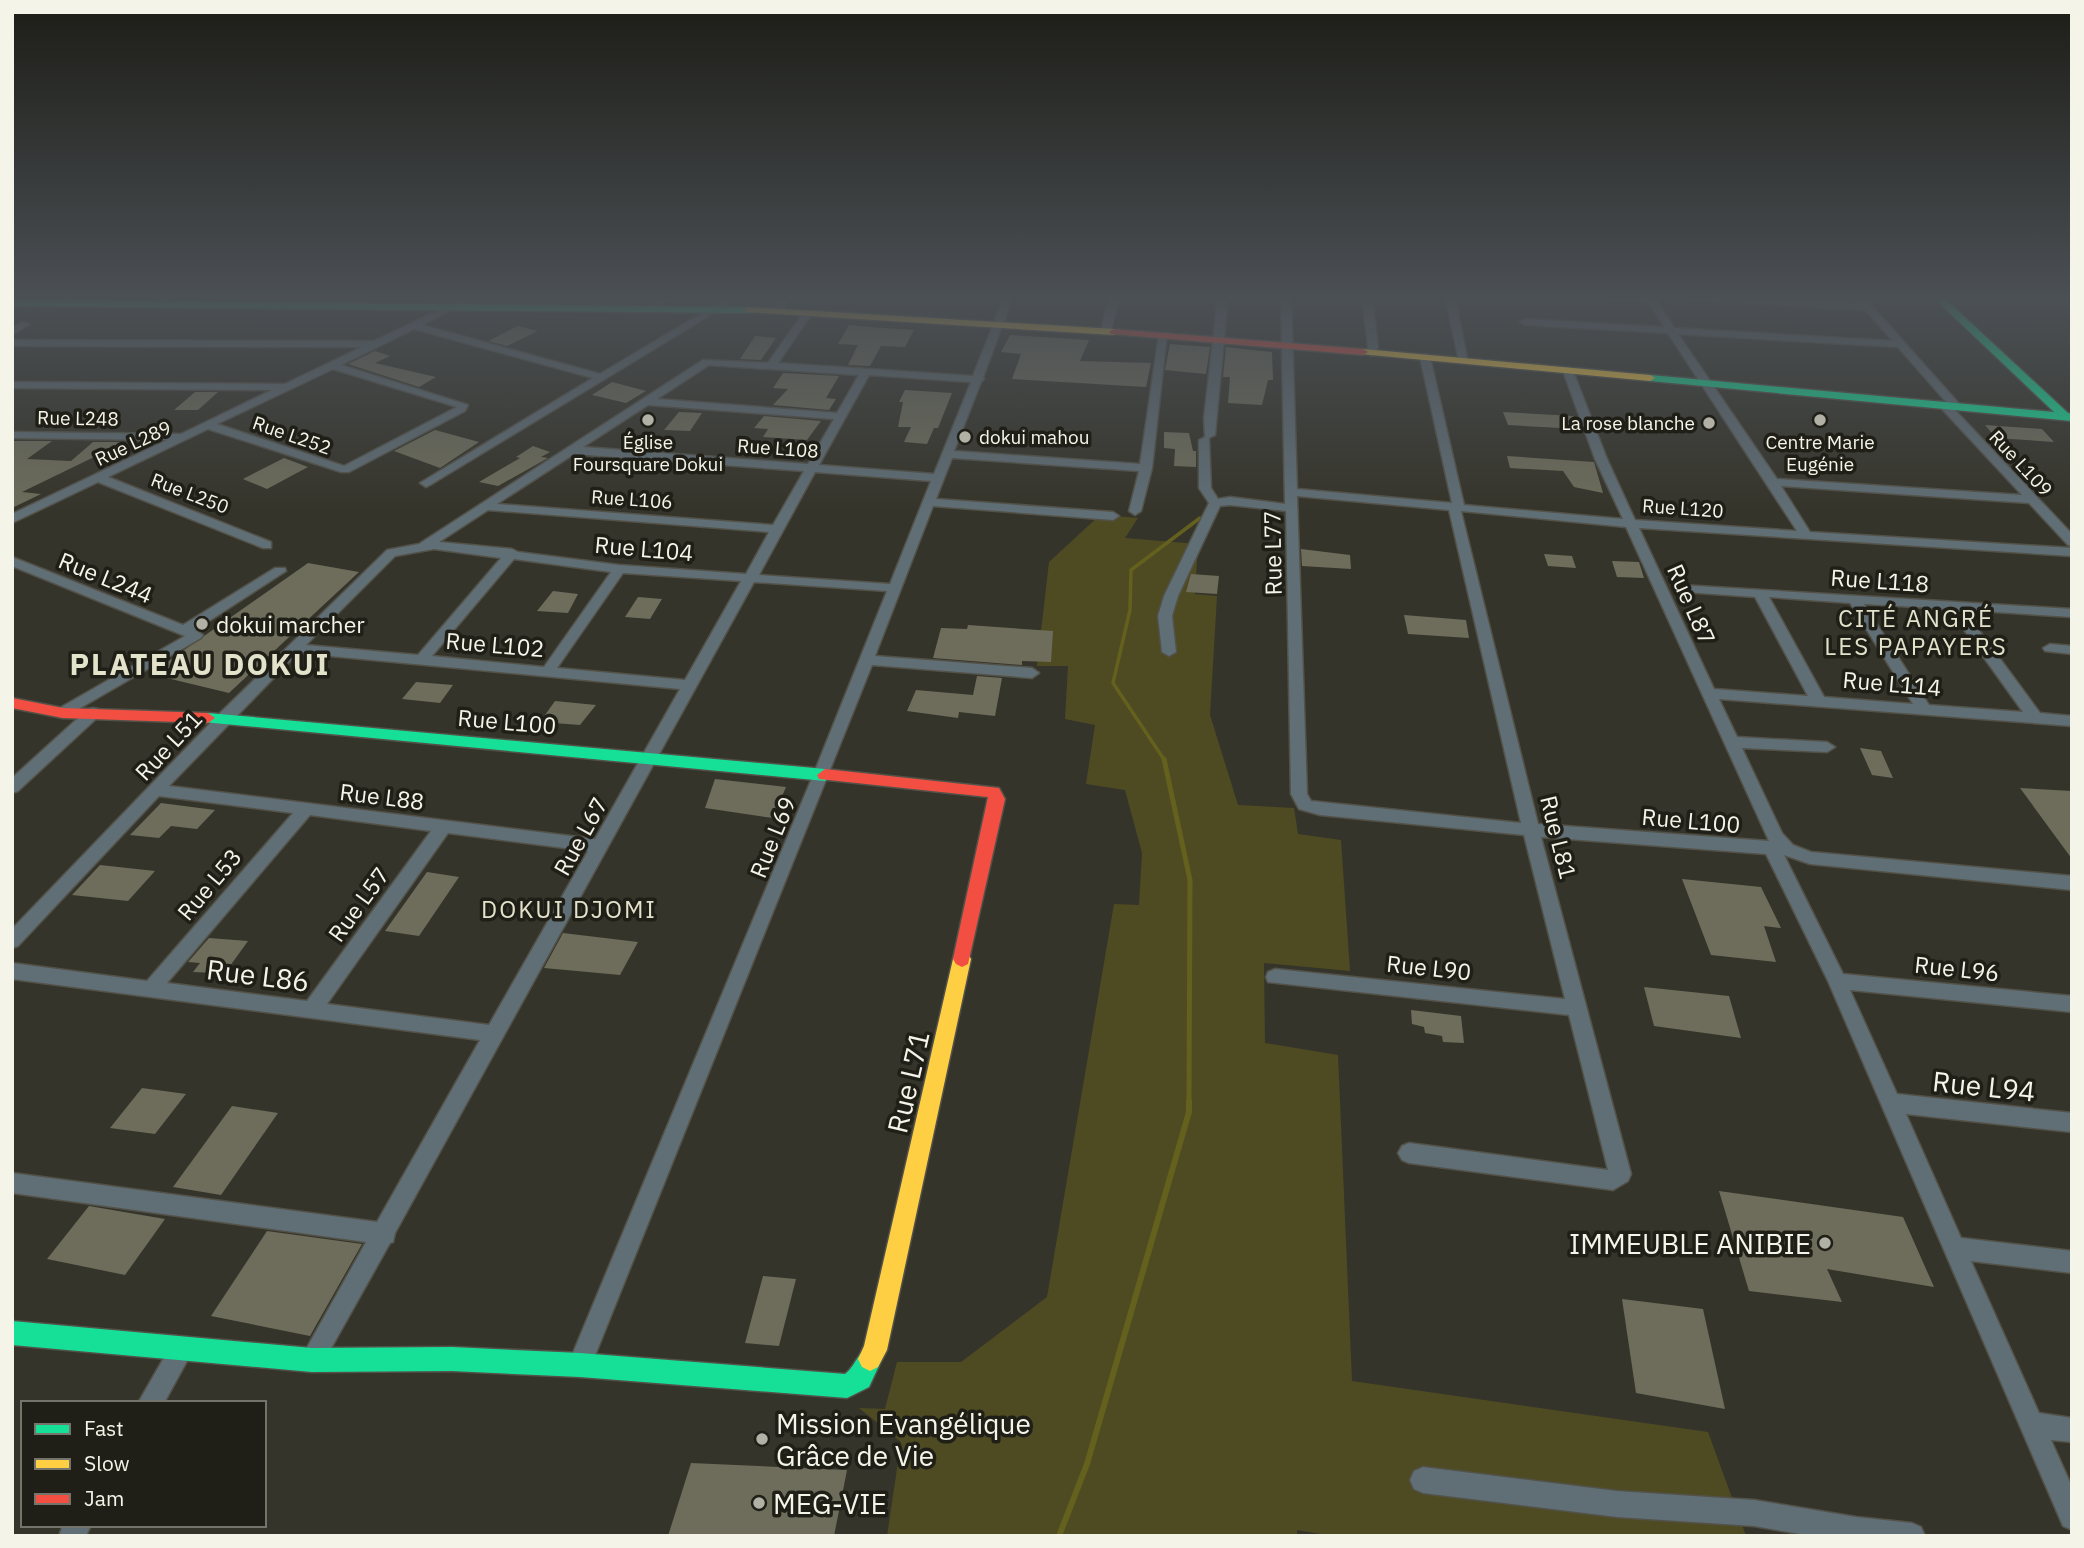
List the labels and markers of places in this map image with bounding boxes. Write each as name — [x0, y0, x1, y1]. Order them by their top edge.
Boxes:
place label: La rose blanche — [1561, 411, 1695, 435]
marker: Église Foursquare Dokui — [640, 412, 656, 428]
marker: Centre Marie Eugénie — [1812, 412, 1828, 428]
marker: La rose blanche — [1701, 415, 1717, 431]
place label: dokui mahou — [979, 425, 1089, 449]
marker: dokui mahou — [957, 429, 973, 445]
place label: Église Foursquare Dokui — [573, 430, 723, 476]
place label: Centre Marie Eugénie — [1765, 430, 1875, 476]
place label: dokui marcher — [216, 609, 365, 639]
marker: dokui marcher — [194, 616, 210, 632]
place label: IMMEUBLE ANIBIE — [1569, 1225, 1811, 1262]
marker: IMMEUBLE ANIBIE — [1817, 1235, 1833, 1251]
place label: Mission Evangélique Grâce de Vie — [776, 1405, 1031, 1474]
marker: Mission Evangélique Grâce de Vie — [754, 1431, 770, 1447]
place label: MEG-VIE — [773, 1485, 887, 1522]
marker: MEG-VIE — [751, 1495, 767, 1511]

